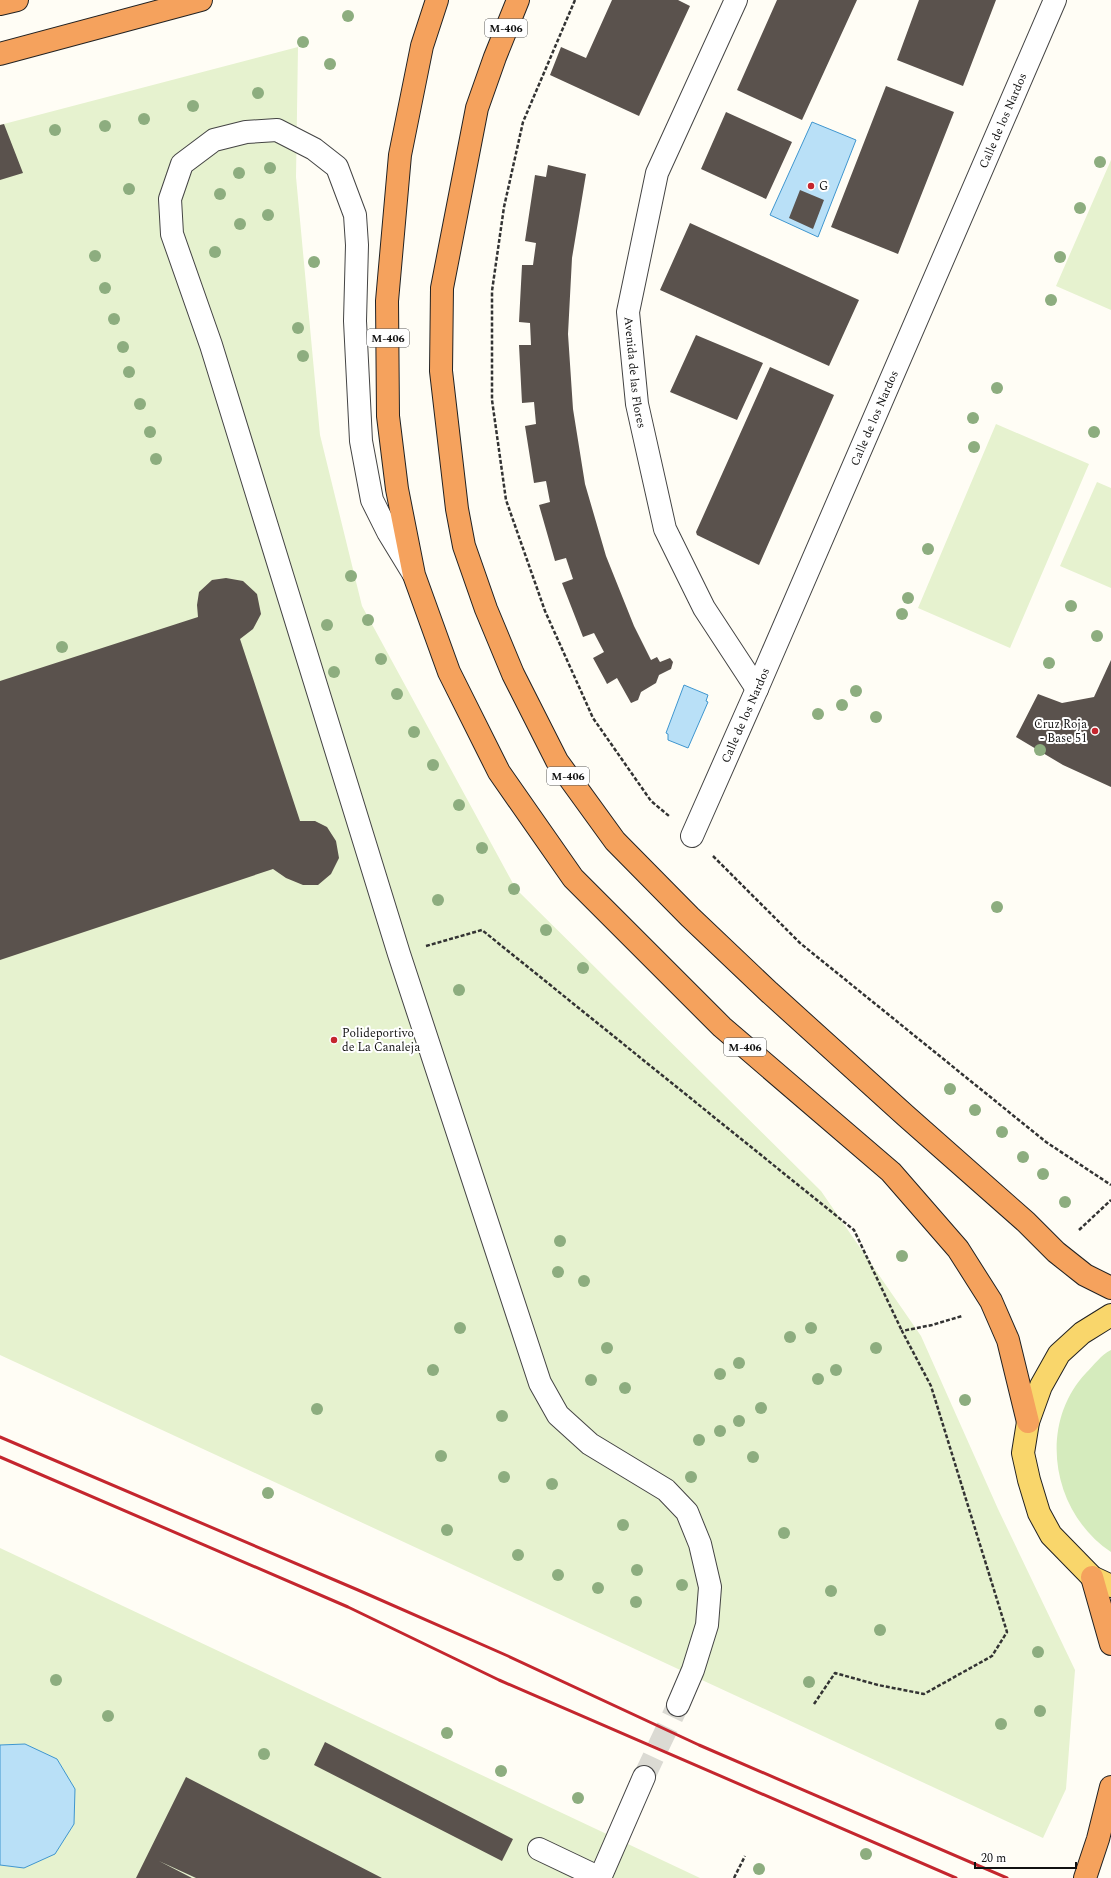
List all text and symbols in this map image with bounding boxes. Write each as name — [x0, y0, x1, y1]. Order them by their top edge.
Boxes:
road number: M-406 — [485, 19, 527, 37]
street label: Calle de los Nardos — [974, 70, 1032, 172]
place label: G — [819, 177, 828, 196]
marker: G — [806, 181, 816, 191]
street label: Avenida de las Flores — [618, 316, 651, 430]
road number: M-406 — [367, 329, 409, 347]
street label: Calle de los Nardos — [846, 367, 904, 469]
street label: Calle de los Nardos — [716, 665, 775, 766]
place label: Cruz Roja - Base 51 — [1034, 715, 1087, 748]
marker: Cruz Roja - Base 51 — [1090, 726, 1100, 736]
road number: M-406 — [547, 767, 589, 785]
place label: Polideportivo de La Canaleja — [342, 1024, 420, 1057]
marker: Polideportivo de La Canaleja — [329, 1035, 339, 1045]
road number: M-406 — [724, 1038, 766, 1056]
scale bar — [975, 1844, 1076, 1870]
text: 20 m — [981, 1849, 1006, 1868]

